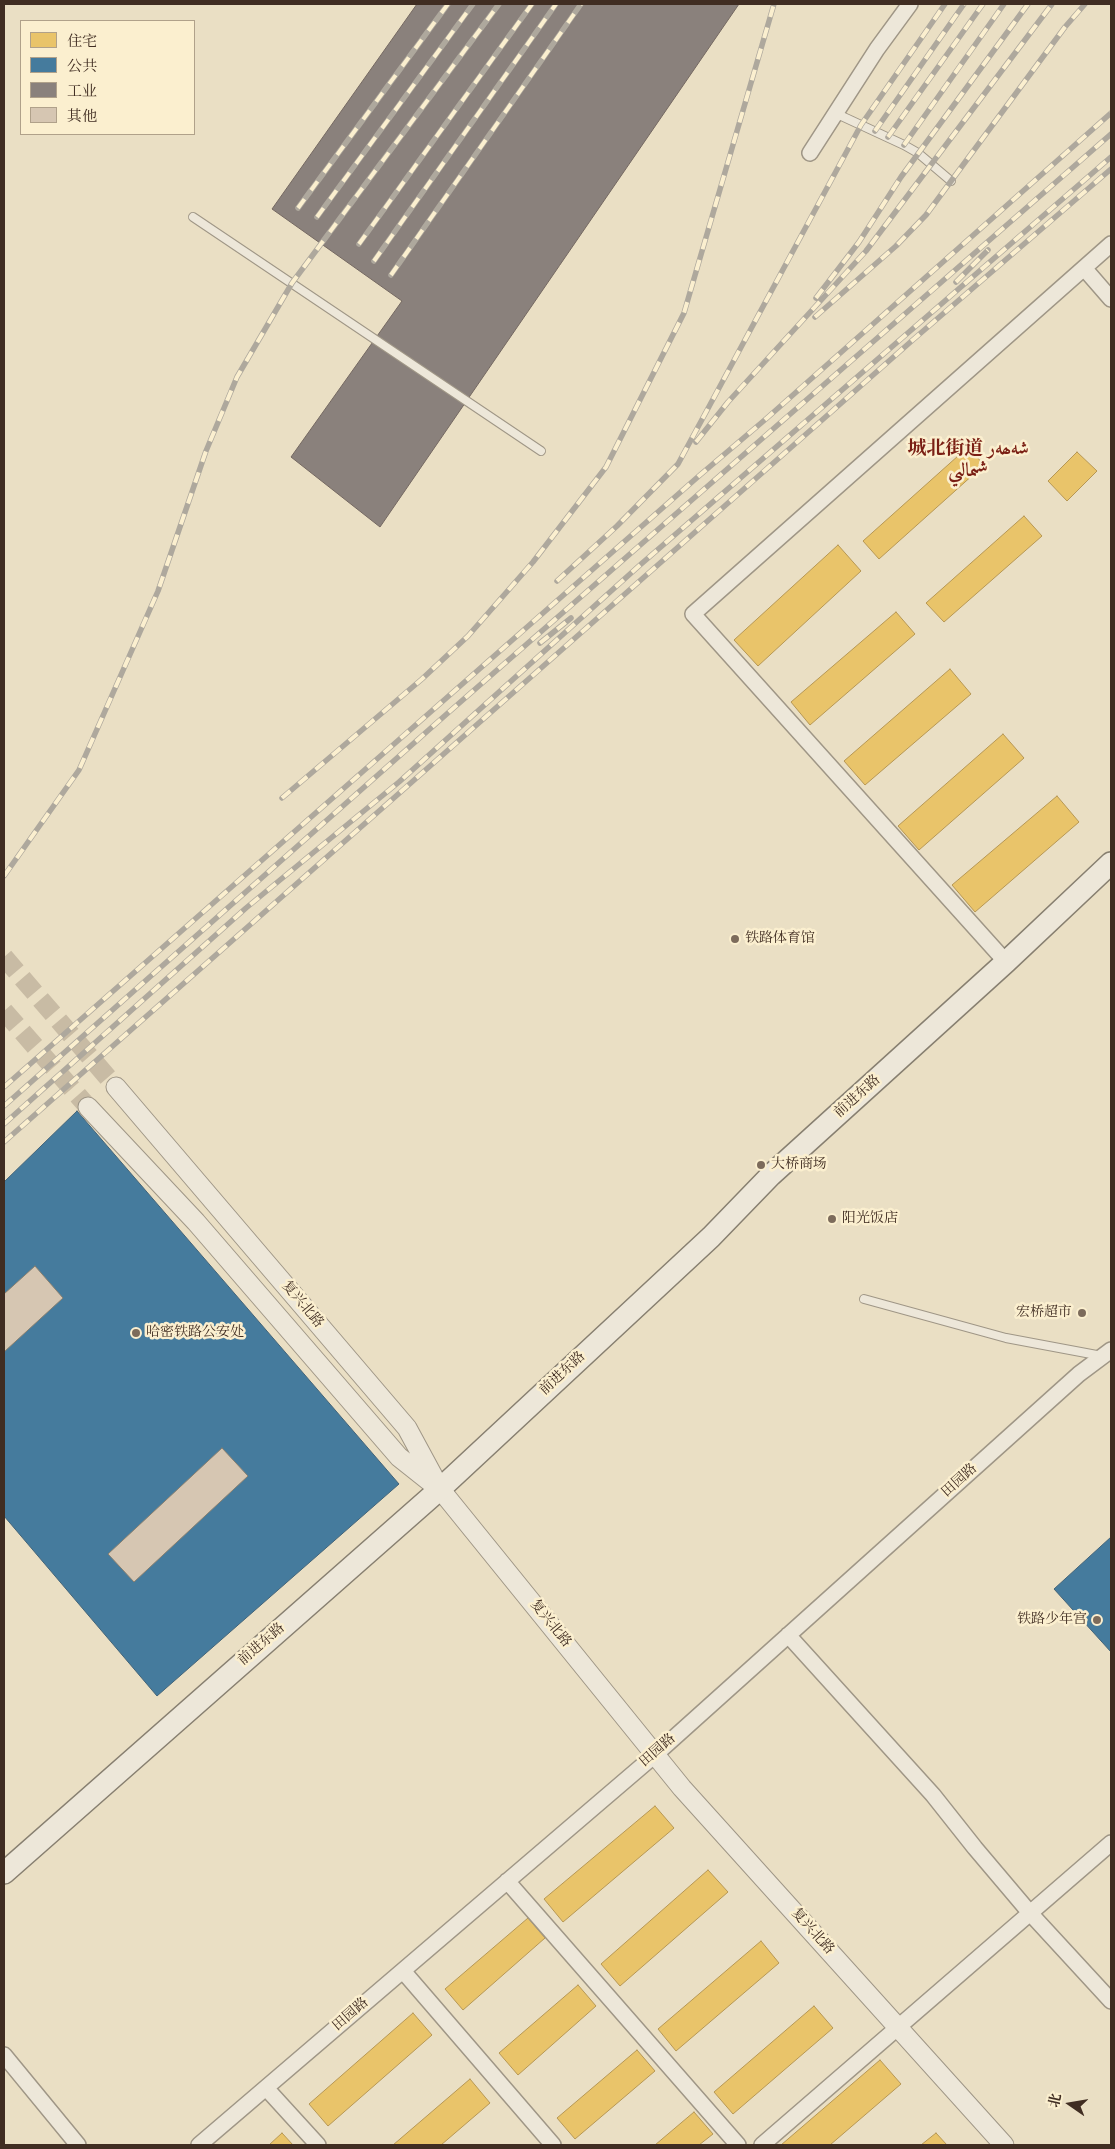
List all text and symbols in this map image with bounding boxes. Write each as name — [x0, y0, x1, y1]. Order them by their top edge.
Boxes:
legend — [20, 20, 195, 135]
text: 住宅 — [67, 32, 97, 51]
text: 公共 — [67, 57, 97, 76]
text: 工业 — [67, 82, 97, 101]
text: 其他 — [67, 107, 97, 126]
district label: 城北街道 شەھەر شىمالىي — [907, 439, 1029, 483]
place label: 铁路体育馆 — [745, 931, 815, 947]
marker: 铁路体育馆 — [729, 933, 741, 945]
street label: 前进东路 — [832, 1072, 884, 1122]
place label: 大桥商场 — [771, 1157, 827, 1173]
marker: 大桥商场 — [755, 1159, 767, 1171]
place label: 阳光饭店 — [842, 1211, 898, 1227]
marker: 阳光饭店 — [826, 1213, 838, 1225]
street label: 复兴北路 — [278, 1278, 326, 1332]
place label: 宏桥超市 — [1016, 1305, 1072, 1321]
marker: 宏桥超市 — [1076, 1307, 1088, 1319]
place label: 哈密铁路公安处 — [146, 1325, 244, 1341]
marker: 哈密铁路公安处 — [130, 1327, 142, 1339]
street label: 前进东路 — [537, 1349, 589, 1399]
street label: 田园路 — [939, 1461, 981, 1501]
street label: 复兴北路 — [526, 1597, 574, 1651]
place label: 铁路少年宫 — [1017, 1612, 1087, 1628]
marker: 铁路少年宫 — [1091, 1614, 1103, 1626]
street label: 前进东路 — [235, 1620, 289, 1670]
street label: 田园路 — [637, 1731, 679, 1771]
street label: 复兴北路 — [787, 1906, 837, 1958]
street label: 田园路 — [330, 1995, 372, 2035]
north arrow — [1045, 2079, 1095, 2129]
text: 北 — [1045, 2092, 1066, 2109]

